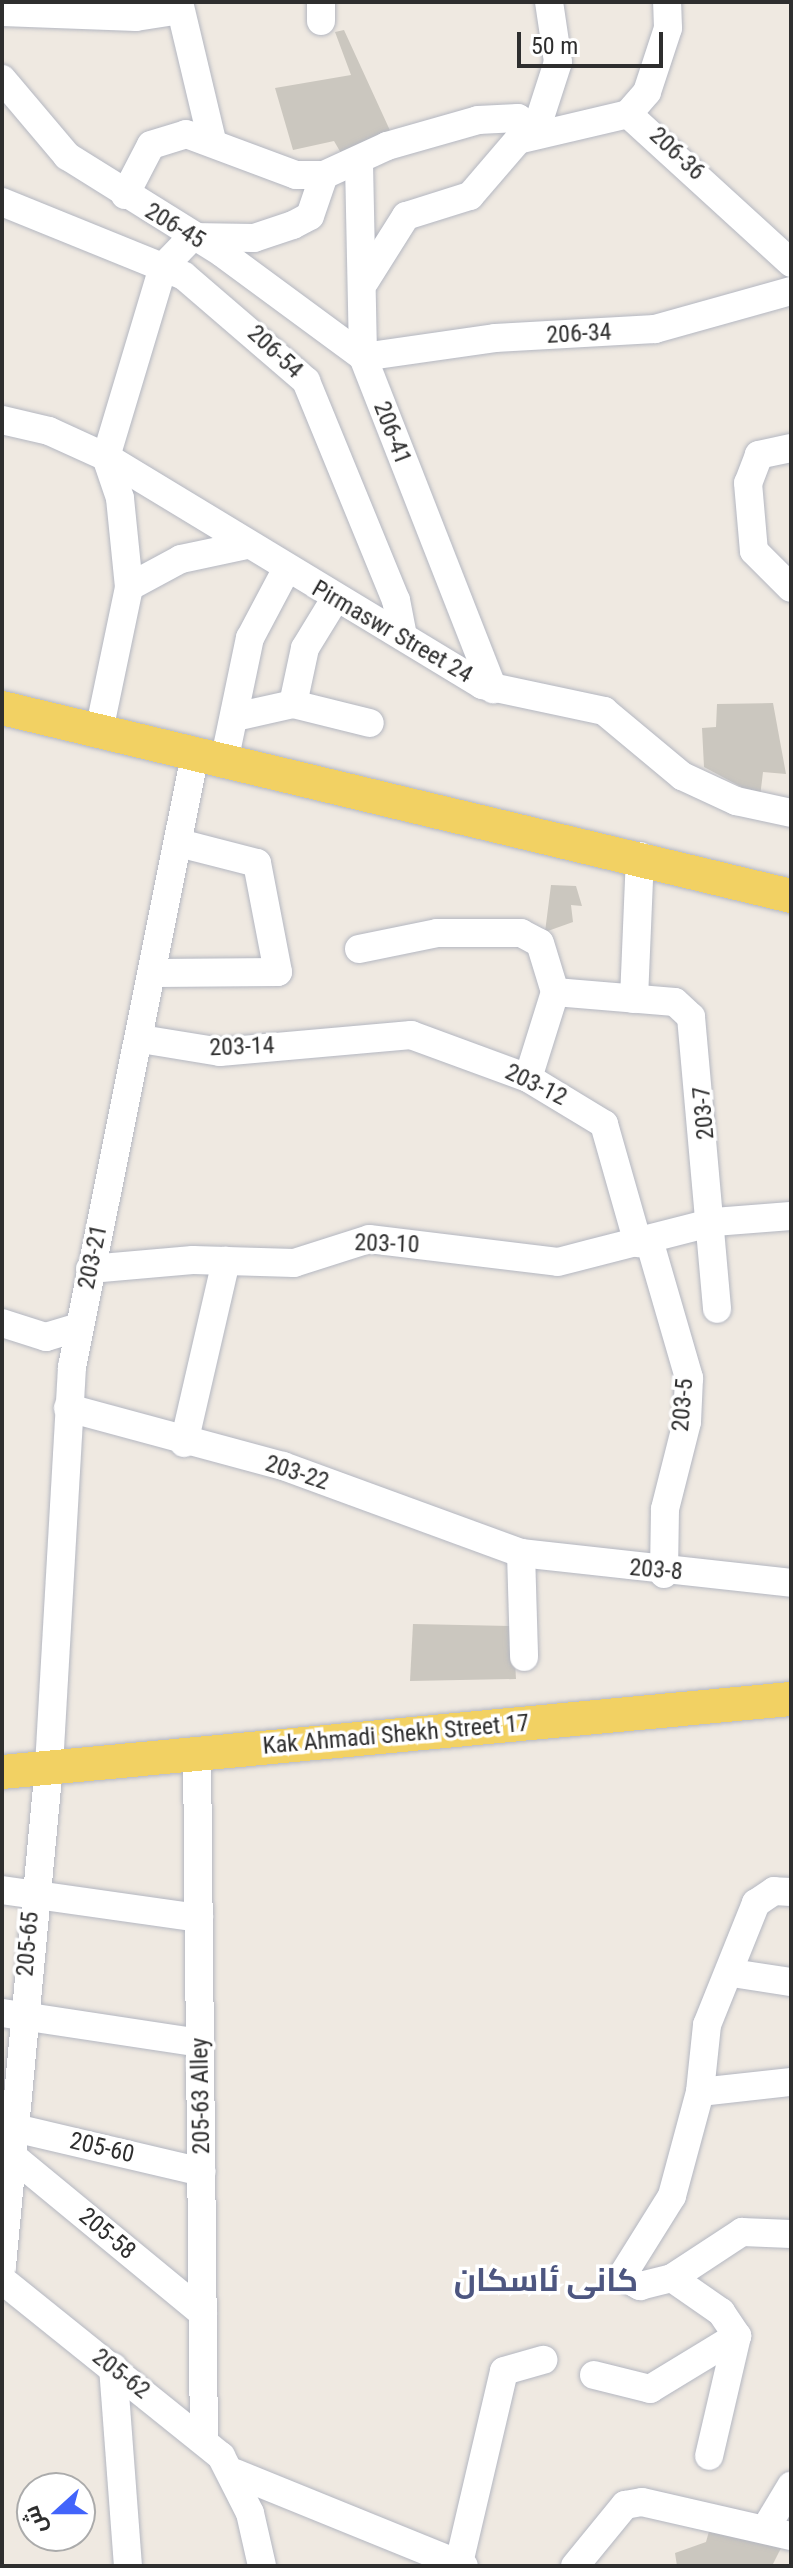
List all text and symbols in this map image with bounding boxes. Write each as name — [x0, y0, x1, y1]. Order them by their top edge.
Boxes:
scale bar — [521, 16, 667, 66]
text: 50 m — [531, 32, 578, 60]
street label: 206-36 — [643, 121, 711, 187]
street label: 206-45 — [140, 197, 210, 255]
street label: 206-34 — [546, 318, 612, 350]
street label: 206-54 — [241, 319, 309, 385]
street label: 206-41 — [367, 397, 417, 469]
street label: Pirmaswr Street 24 — [307, 574, 477, 690]
street label: 203-14 — [209, 1031, 275, 1063]
street label: 203-12 — [500, 1058, 572, 1112]
street label: 203-7 — [687, 1085, 721, 1141]
street label: 203-21 — [72, 1222, 114, 1292]
street label: 203-10 — [354, 1228, 420, 1260]
street label: 203-5 — [666, 1377, 700, 1433]
street label: 203-22 — [262, 1449, 332, 1497]
street label: 203-8 — [628, 1553, 684, 1587]
street label: Kak Ahmadi Shekh Street 17 — [262, 1709, 530, 1761]
street label: 205-65 — [11, 1910, 45, 1978]
street label: 205-63 Alley — [186, 2037, 216, 2155]
street label: 205-60 — [67, 2127, 137, 2169]
street label: 205-58 — [73, 2202, 141, 2266]
district label: کانی ئاسکان — [454, 2261, 638, 2299]
street label: 205-62 — [86, 2343, 156, 2405]
north arrow — [16, 2472, 96, 2552]
text: ش — [18, 2502, 52, 2538]

